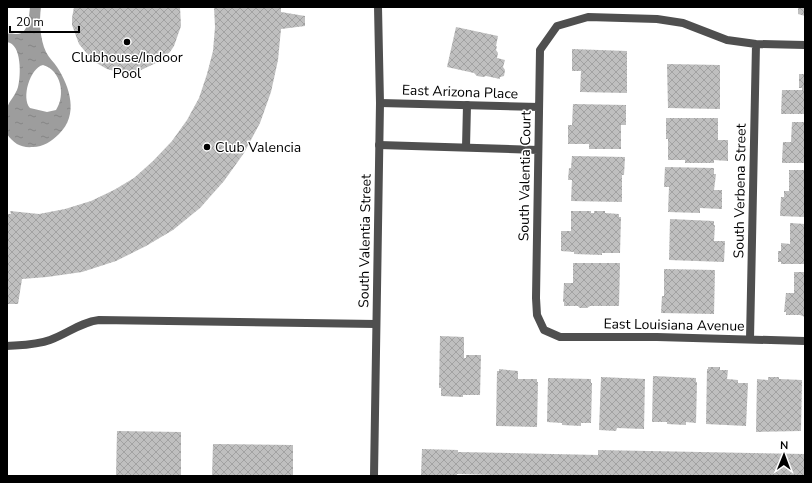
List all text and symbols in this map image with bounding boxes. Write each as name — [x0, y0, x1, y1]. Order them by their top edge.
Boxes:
scale bar — [10, 8, 79, 34]
text: 20 m — [16, 14, 44, 30]
marker: Clubhouse/Indoor Pool — [122, 37, 132, 47]
place label: Clubhouse/Indoor Pool — [71, 48, 183, 83]
street label: East Arizona Place — [401, 80, 519, 104]
street label: South Valentia Court — [514, 111, 536, 241]
street label: South Verbena Street — [729, 123, 751, 259]
place label: Club Valencia — [215, 138, 301, 157]
marker: Club Valencia — [202, 142, 212, 152]
street label: South Valentia Street — [354, 174, 376, 308]
street label: East Louisiana Avenue — [603, 314, 745, 336]
north arrow — [764, 435, 804, 475]
text: N — [780, 438, 788, 453]

